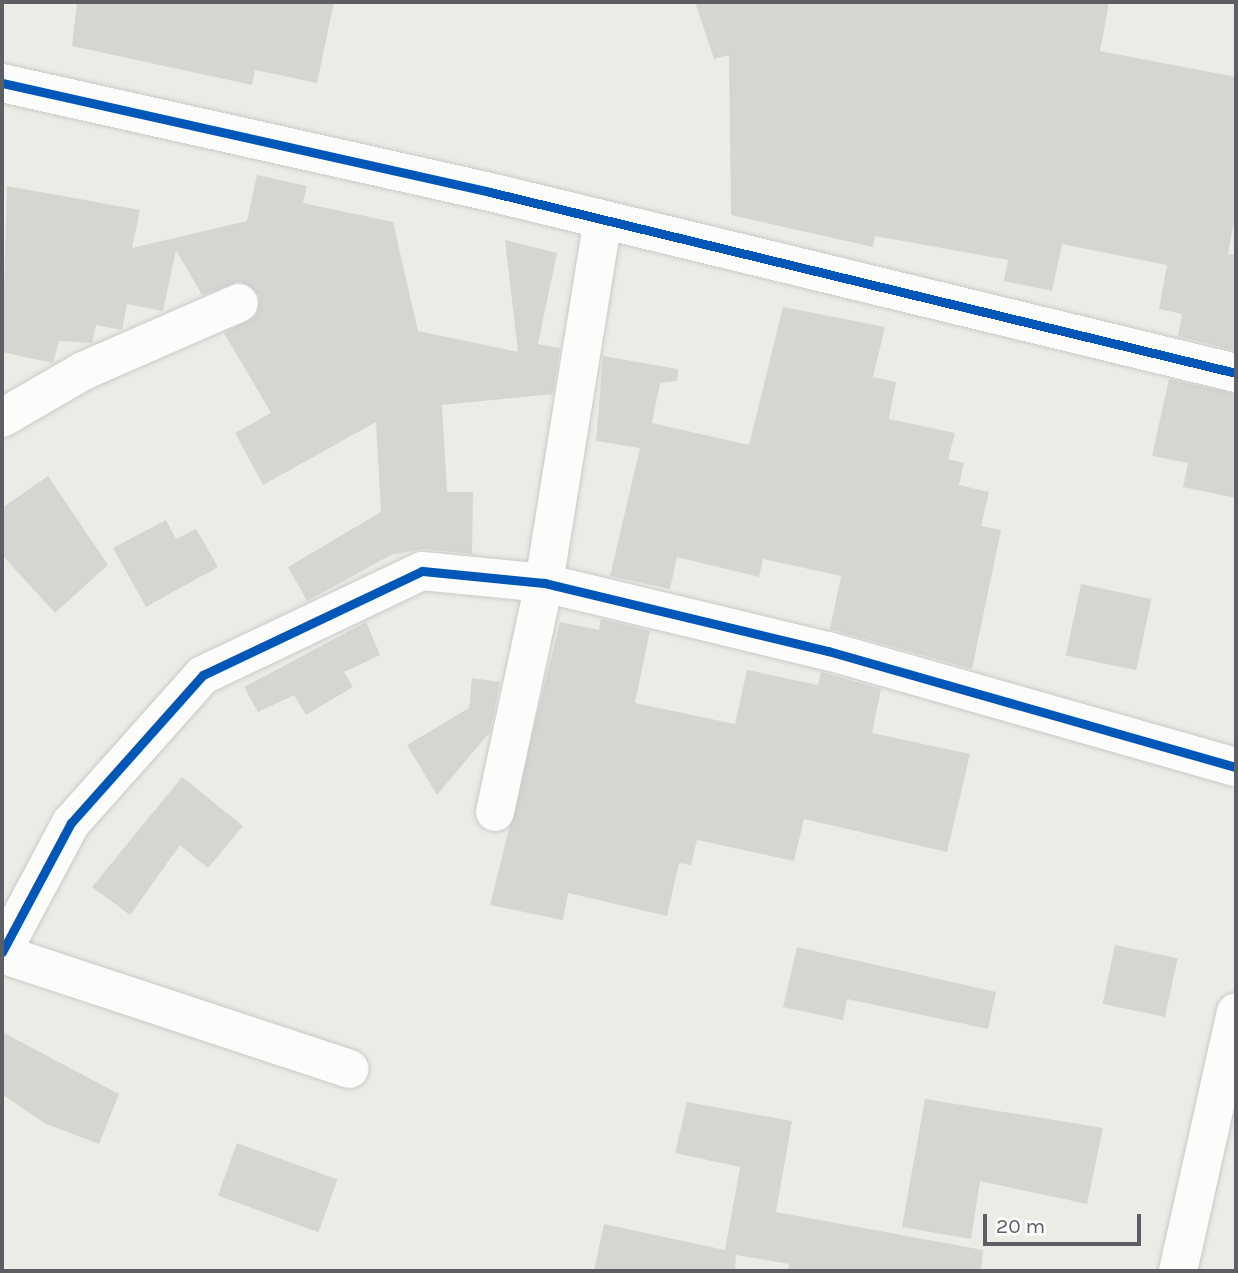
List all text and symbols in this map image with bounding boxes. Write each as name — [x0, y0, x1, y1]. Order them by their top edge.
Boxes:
scale bar — [986, 1200, 1144, 1244]
text: 20 m — [996, 1214, 1045, 1238]

